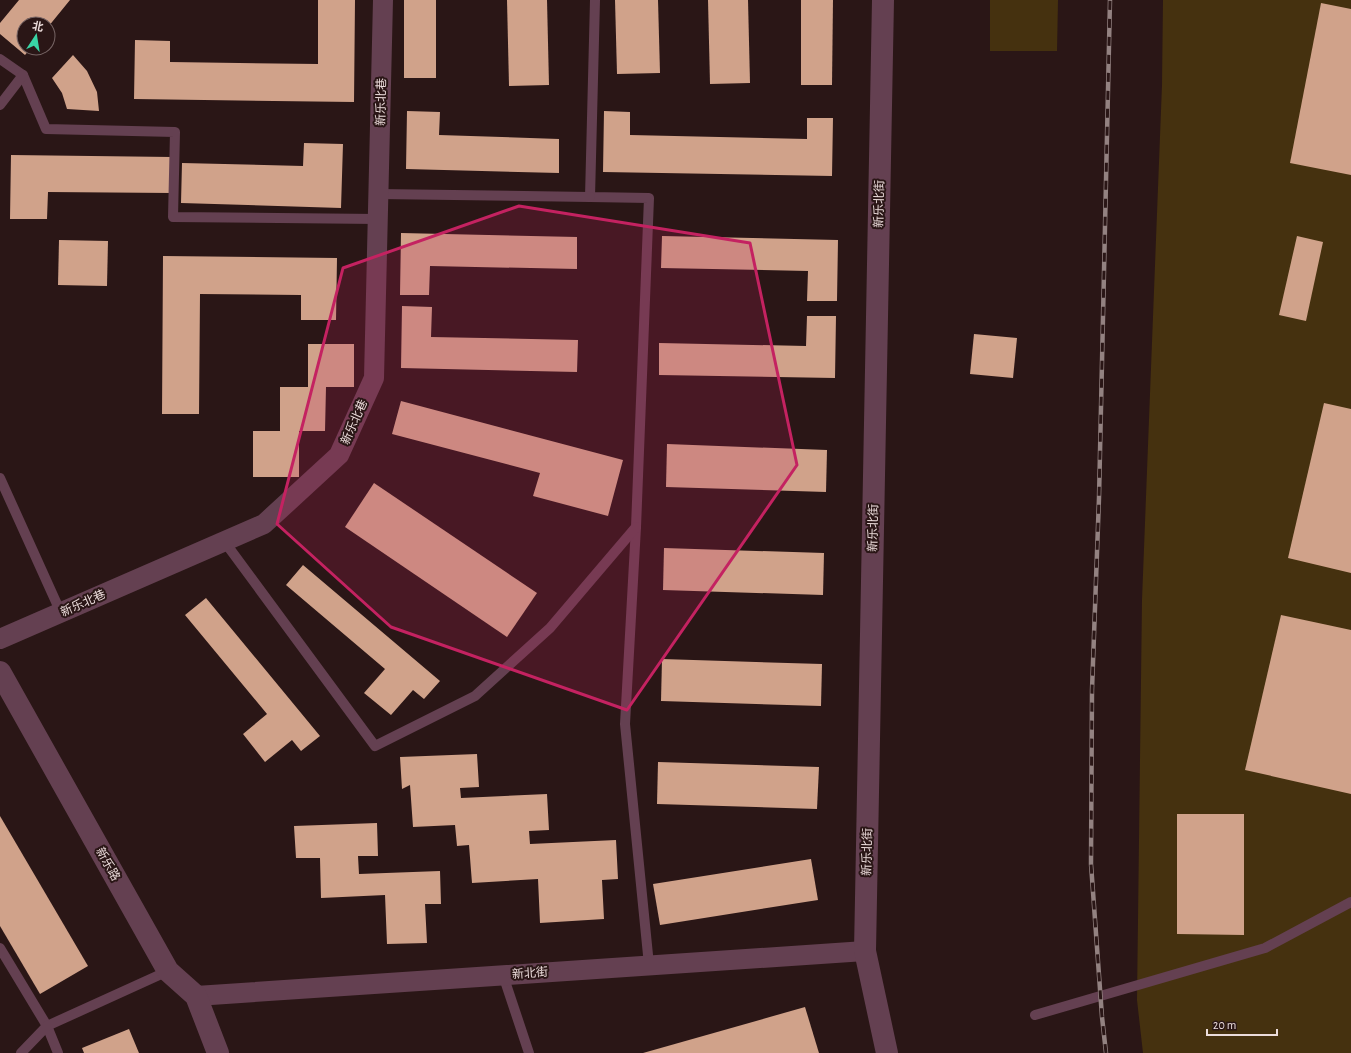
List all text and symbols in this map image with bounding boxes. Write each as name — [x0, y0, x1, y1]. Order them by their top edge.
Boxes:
north arrow — [16, 16, 56, 56]
text: 北 — [31, 20, 44, 33]
street label: 新乐北巷 — [374, 78, 387, 126]
street label: 新乐北街 — [872, 180, 885, 228]
street label: 新乐北巷 — [338, 397, 369, 446]
street label: 新乐北街 — [866, 504, 879, 552]
street label: 新乐北巷 — [58, 587, 107, 618]
street label: 新乐北街 — [860, 828, 873, 876]
street label: 新乐路 — [94, 845, 123, 883]
street label: 新北街 — [512, 965, 548, 980]
scale bar — [1207, 1011, 1277, 1037]
text: 20 m — [1213, 1019, 1236, 1031]

